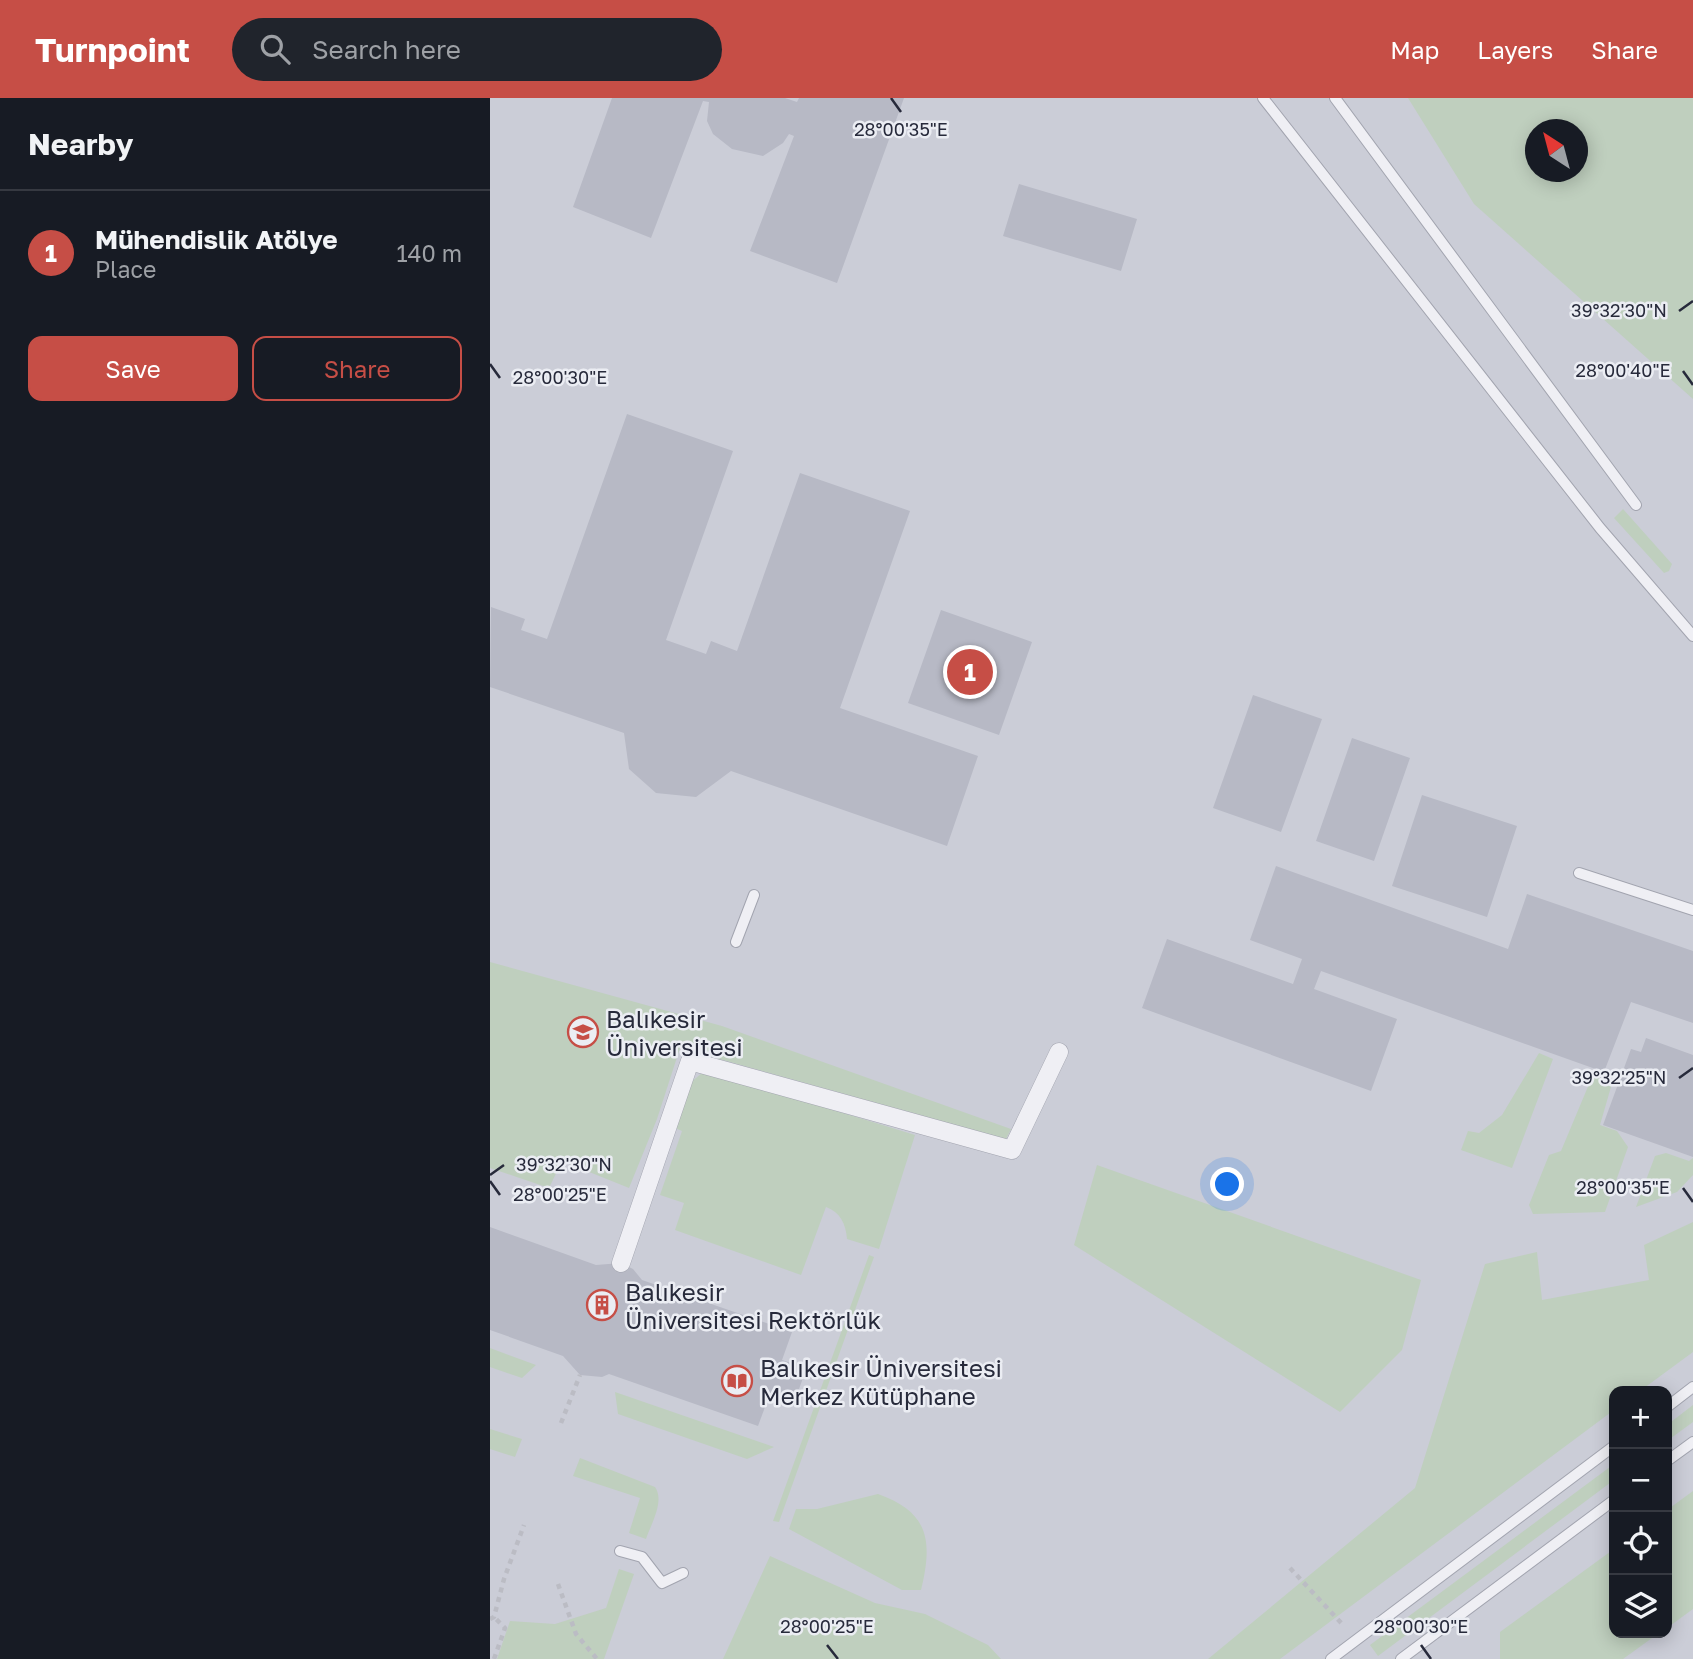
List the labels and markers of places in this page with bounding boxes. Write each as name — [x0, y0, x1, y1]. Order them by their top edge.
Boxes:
pin: 1 — [947, 646, 993, 698]
place label: Balıkesir Üniversitesi — [606, 1004, 743, 1061]
school or university icon: Balıkesir Üniversitesi — [566, 1015, 600, 1049]
place label: Balıkesir Üniversitesi Rektörlük — [625, 1277, 881, 1334]
building icon: Balıkesir Üniversitesi Rektörlük — [585, 1288, 619, 1322]
place label: Balıkesir Üniversitesi Merkez Kütüphane — [760, 1353, 1002, 1410]
library icon: Balıkesir Üniversitesi Merkez Kütüphane — [720, 1364, 754, 1398]

